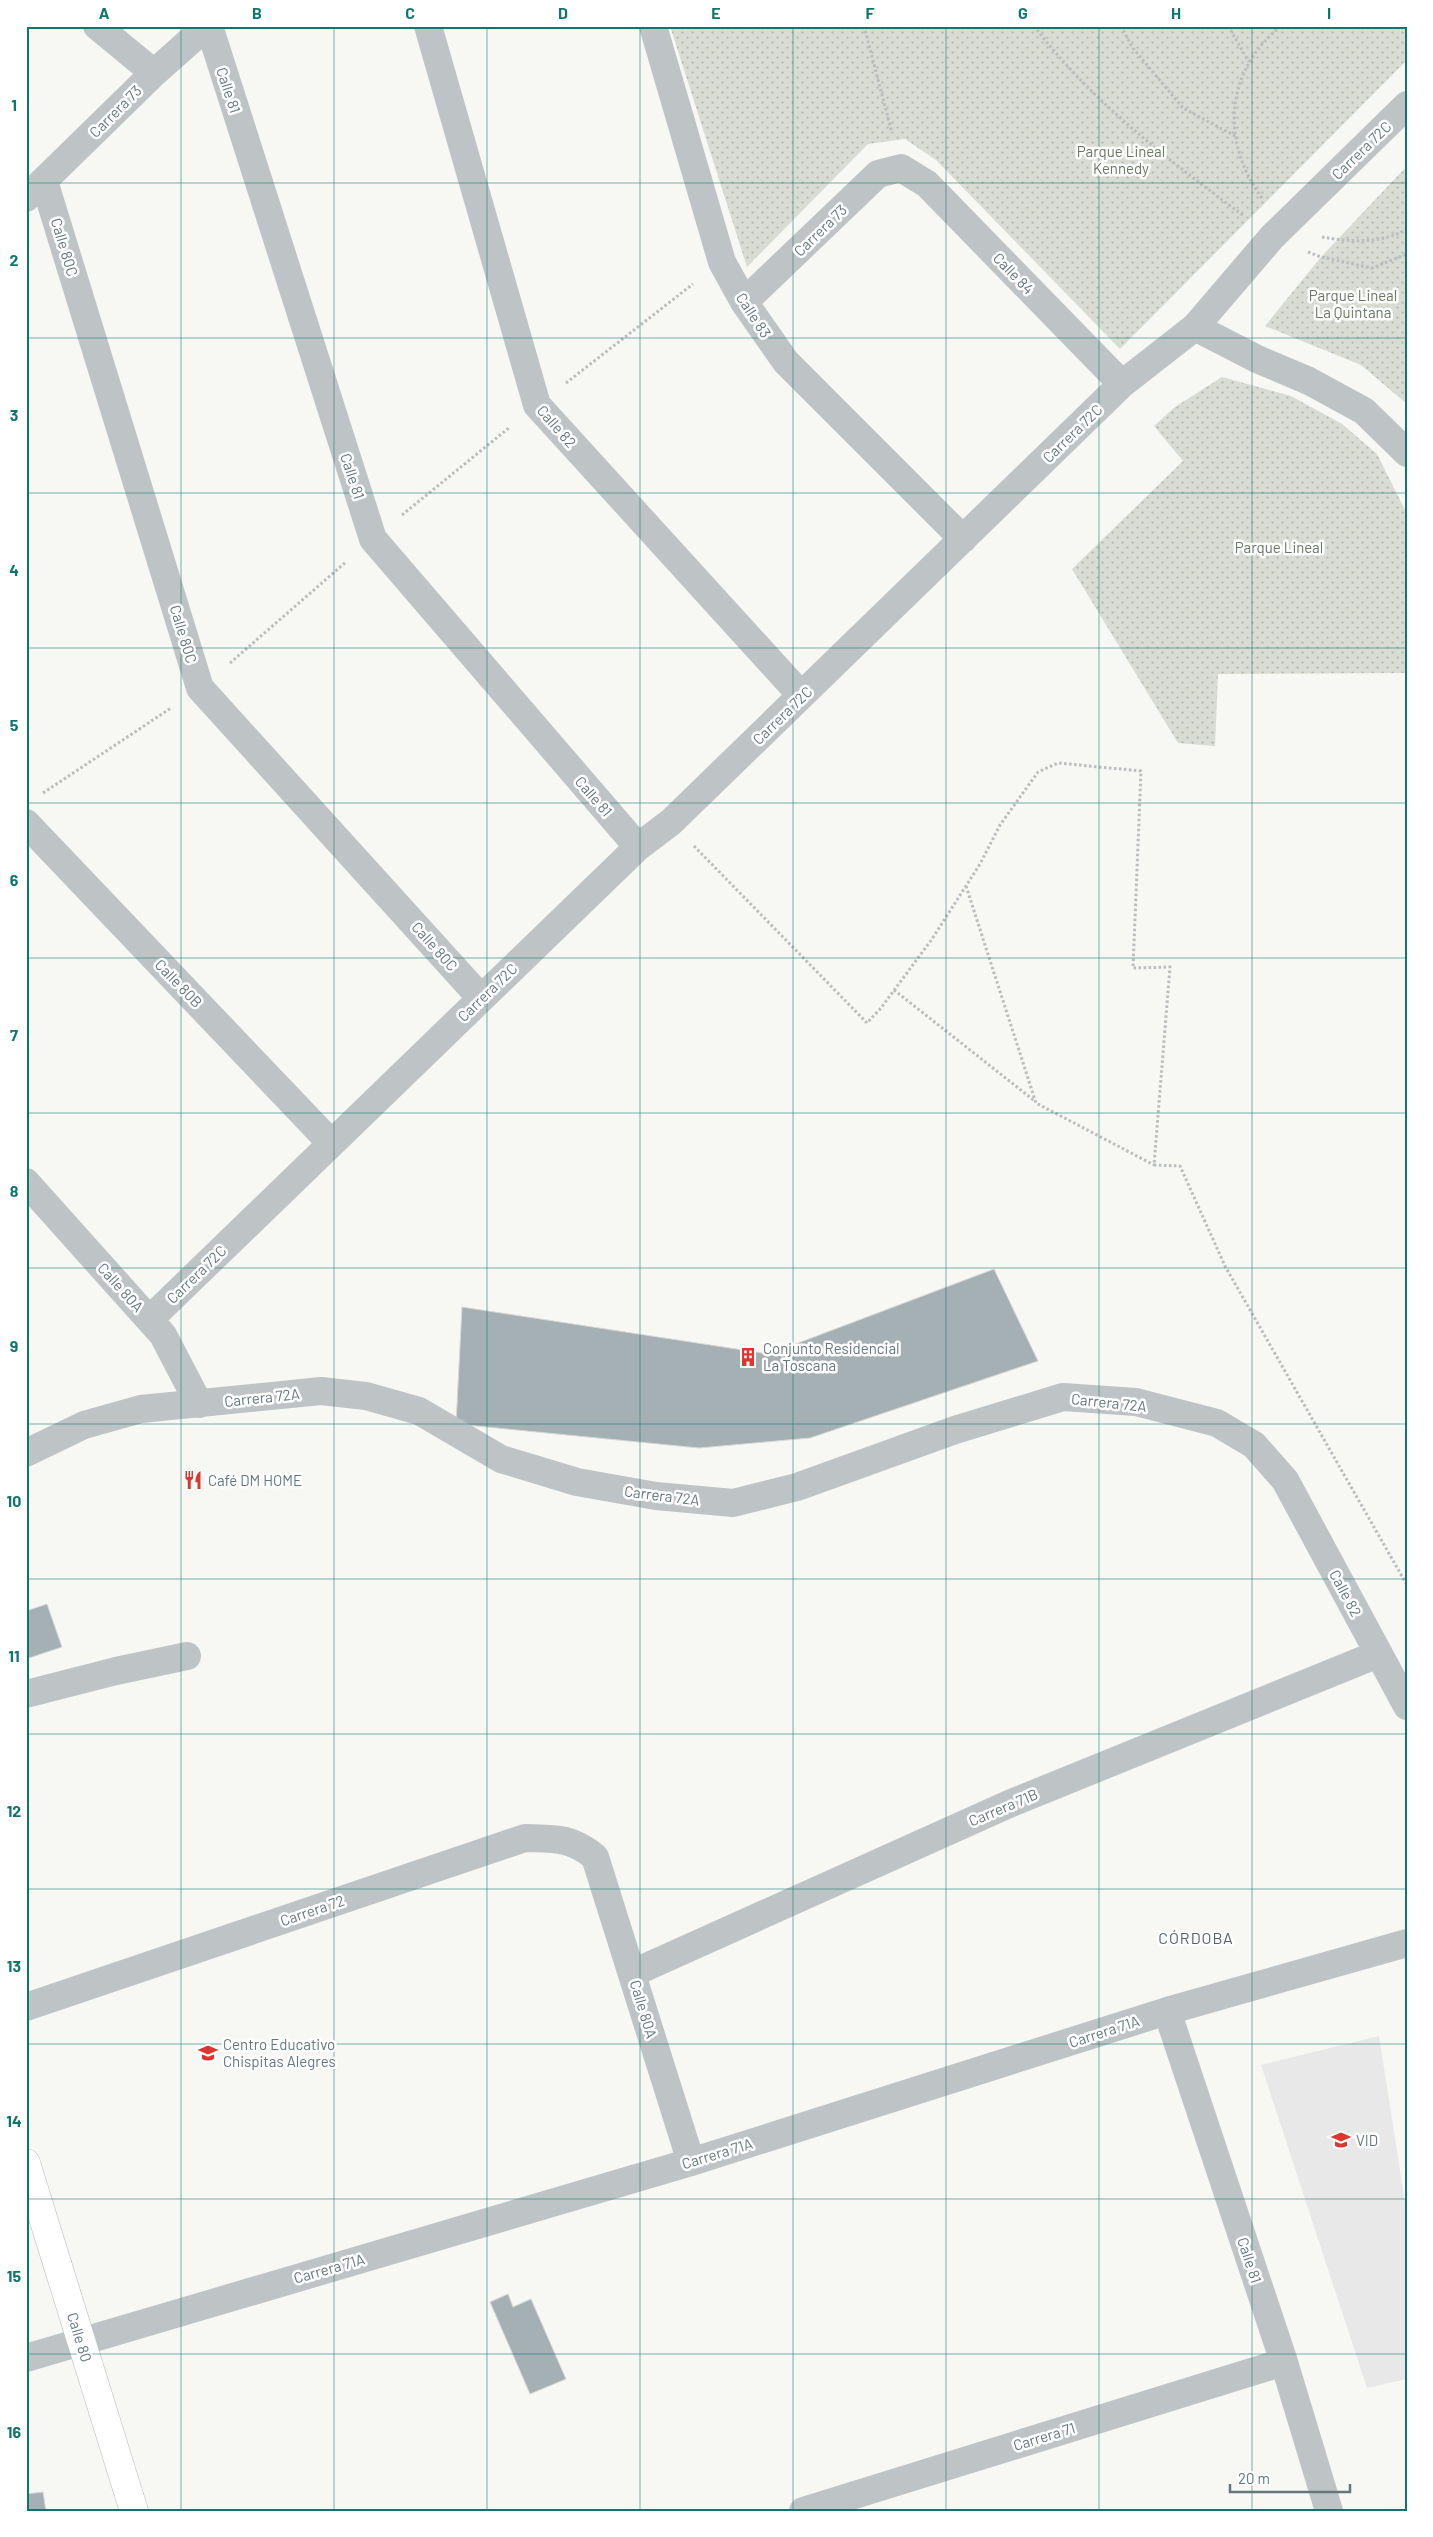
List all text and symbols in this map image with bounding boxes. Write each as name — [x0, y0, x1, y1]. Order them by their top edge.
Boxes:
text: A — [99, 3, 110, 22]
text: B — [252, 3, 262, 22]
text: C — [405, 3, 415, 22]
text: D — [558, 3, 568, 22]
text: E — [711, 3, 721, 22]
text: F — [866, 3, 875, 22]
text: G — [1018, 3, 1028, 22]
text: H — [1171, 3, 1181, 22]
text: I — [1327, 3, 1331, 22]
street label: Calle 81 — [213, 65, 245, 115]
street label: Carrera 73 — [85, 81, 145, 141]
text: 1 — [11, 95, 17, 114]
street label: Carrera 72C — [1327, 117, 1395, 183]
park label: Parque Lineal Kennedy — [1077, 142, 1165, 177]
street label: Carrera 73 — [790, 200, 850, 260]
street label: Calle 80C — [48, 216, 82, 278]
street label: Calle 84 — [990, 249, 1038, 297]
text: 2 — [10, 250, 19, 269]
park label: Parque Lineal La Quintana — [1309, 286, 1397, 321]
street label: Calle 83 — [733, 289, 775, 341]
street label: Carrera 72C — [1038, 400, 1106, 466]
street label: Calle 82 — [534, 401, 580, 451]
text: 3 — [10, 405, 18, 424]
street label: Calle 81 — [337, 451, 369, 501]
park label: Parque Lineal — [1235, 538, 1323, 556]
text: 4 — [9, 560, 19, 579]
street label: Calle 80C — [167, 603, 201, 665]
street label: Carrera 72C — [748, 682, 816, 748]
text: 5 — [10, 715, 19, 734]
street label: Calle 81 — [572, 772, 616, 820]
text: 6 — [10, 870, 19, 889]
street label: Calle 80C — [408, 918, 462, 974]
street label: Calle 80B — [152, 955, 206, 1011]
street label: Carrera 72C — [453, 959, 521, 1025]
text: 7 — [10, 1025, 18, 1044]
text: 8 — [10, 1181, 19, 1200]
street label: Carrera 72C — [162, 1241, 230, 1307]
street label: Calle 80A — [94, 1259, 148, 1315]
text: 9 — [10, 1336, 18, 1355]
place label: Conjunto Residencial La Toscana — [763, 1339, 900, 1374]
building icon: Conjunto Residencial La Toscana — [737, 1346, 759, 1368]
street label: Carrera 72A — [223, 1384, 301, 1410]
street label: Carrera 72A — [1070, 1389, 1148, 1415]
restaurant icon: Café DM HOME — [182, 1469, 204, 1491]
place label: Café DM HOME — [208, 1471, 302, 1489]
street label: Carrera 72A — [623, 1481, 701, 1509]
text: 10 — [7, 1491, 21, 1510]
street label: Calle 82 — [1326, 1567, 1366, 1619]
text: 11 — [8, 1646, 20, 1665]
street label: Carrera 71B — [966, 1784, 1040, 1830]
text: 12 — [7, 1801, 21, 1820]
street label: Carrera 72 — [278, 1891, 346, 1929]
district label: CÓRDOBA — [1158, 1928, 1234, 1947]
text: 13 — [7, 1956, 21, 1975]
street label: Calle 80A — [627, 1978, 661, 2040]
street label: Carrera 71A — [1066, 2011, 1142, 2051]
place label: Centro Educativo Chispitas Alegres — [223, 2035, 336, 2070]
school or university icon: Centro Educativo Chispitas Alegres — [197, 2042, 219, 2064]
text: 14 — [6, 2111, 22, 2130]
school or university icon: VID — [1330, 2129, 1352, 2151]
place label: VID — [1356, 2131, 1378, 2149]
street label: Carrera 71A — [679, 2134, 755, 2172]
street label: Calle 81 — [1234, 2235, 1266, 2285]
street label: Carrera 71A — [291, 2249, 367, 2287]
text: 15 — [7, 2266, 22, 2285]
street label: Calle 80 — [64, 2310, 96, 2364]
street label: Carrera 71 — [1011, 2418, 1077, 2454]
text: 16 — [7, 2422, 22, 2441]
scale bar — [1230, 2462, 1350, 2494]
text: 20 m — [1238, 2469, 1270, 2487]

